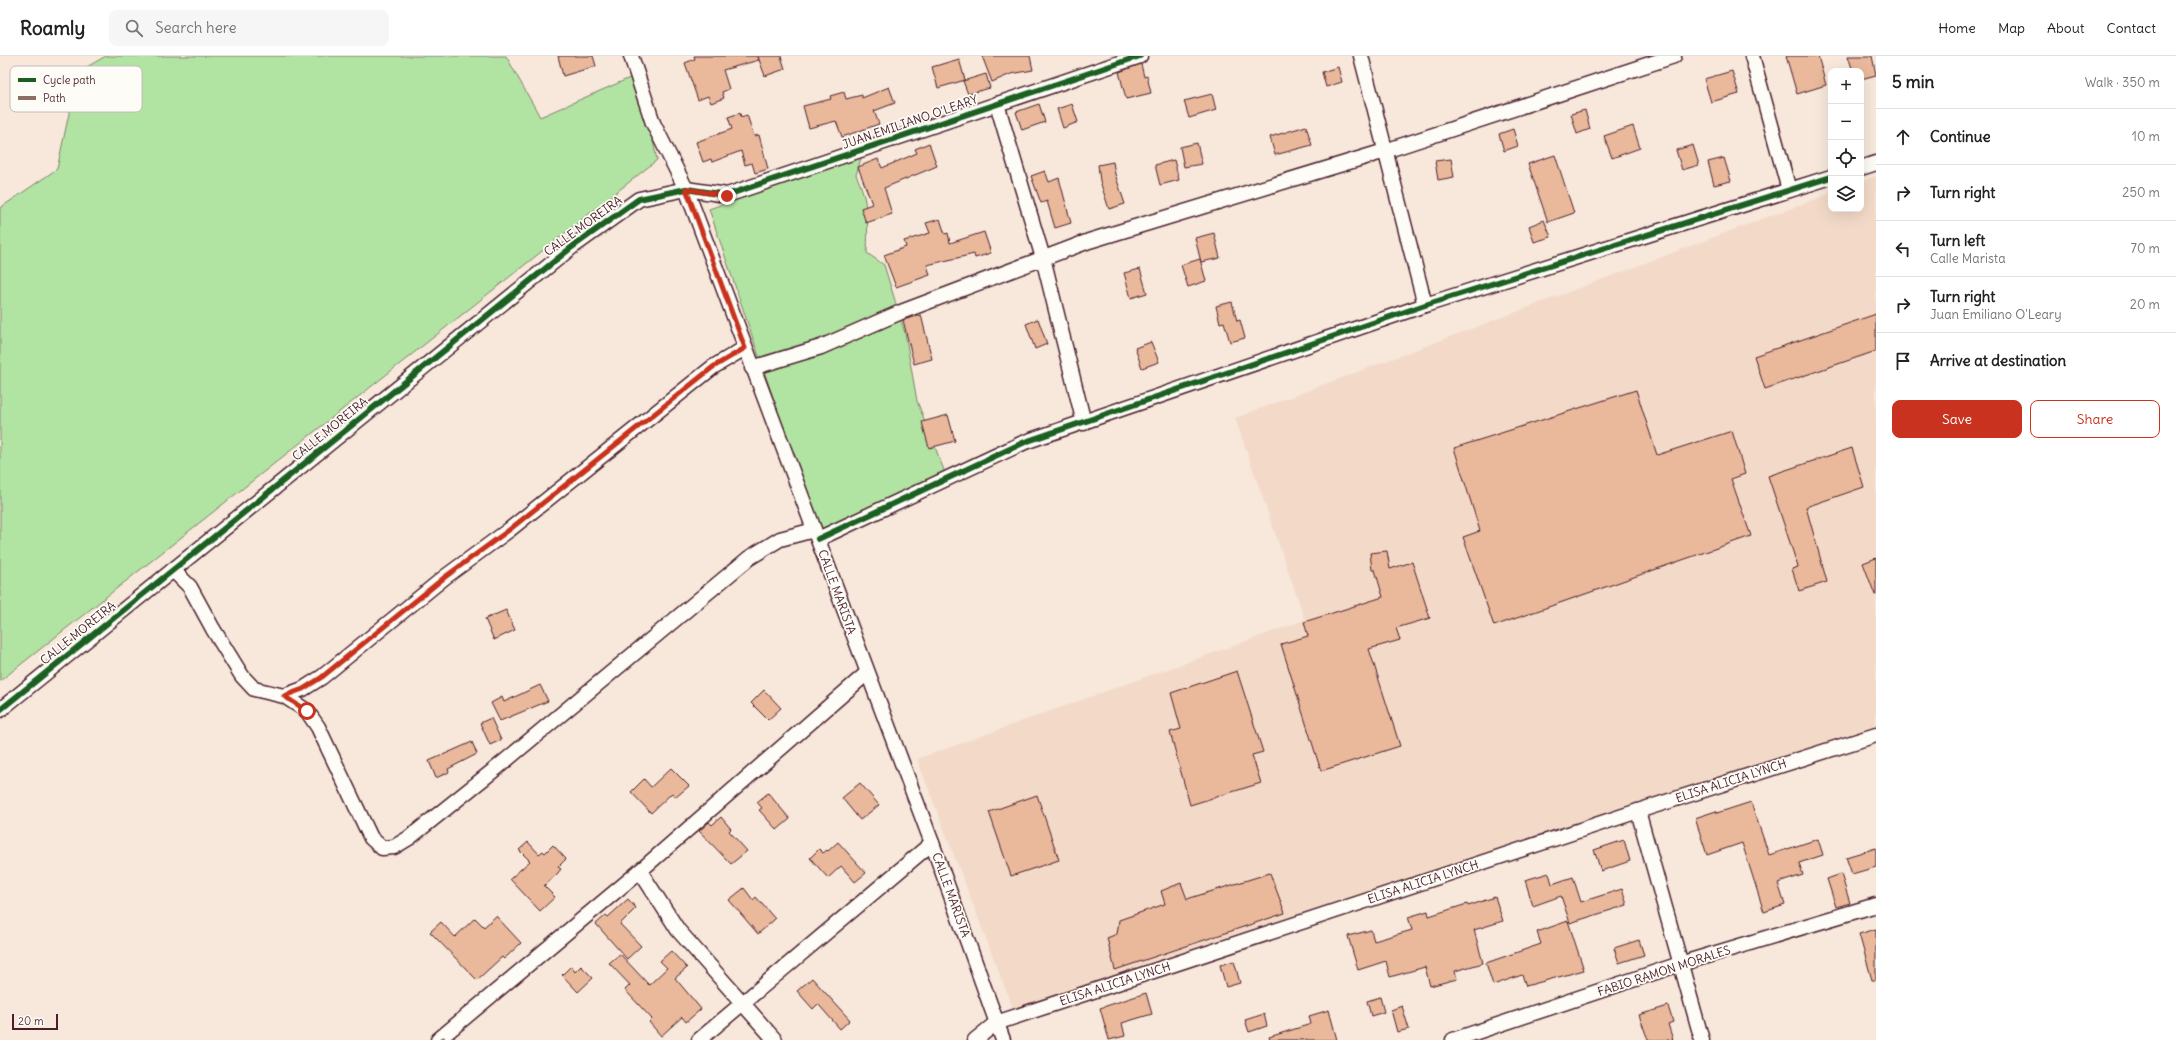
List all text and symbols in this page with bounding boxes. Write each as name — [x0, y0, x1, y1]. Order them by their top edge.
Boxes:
search box — [109, 10, 389, 46]
text: Roamly — [20, 16, 85, 40]
icon: search — [123, 17, 145, 39]
text: Search here — [155, 18, 237, 37]
text: Home — [1938, 19, 1976, 37]
text: Map — [1998, 19, 2025, 37]
text: About — [2047, 19, 2085, 37]
text: Contact — [2107, 19, 2156, 37]
legend — [10, 66, 142, 112]
map controls — [1828, 68, 1864, 212]
button: + — [1828, 68, 1864, 104]
text: 5 min — [1892, 71, 1934, 93]
text: Cycle path — [43, 73, 96, 87]
text: Walk · 350 m — [2085, 74, 2160, 91]
text: Path — [43, 91, 66, 105]
street label: JUAN EMILIANO O'LEARY — [840, 91, 980, 152]
button: − — [1828, 104, 1864, 140]
icon: ahead — [1892, 126, 1914, 148]
text: Continue — [1930, 127, 1991, 146]
text: 10 m — [2132, 128, 2160, 145]
button: locate — [1828, 140, 1864, 176]
button: layers — [1828, 176, 1864, 212]
icon: right — [1892, 182, 1914, 204]
text: Turn right — [1930, 183, 1995, 202]
text: 250 m — [2122, 184, 2160, 201]
route end — [718, 187, 736, 205]
street label: CALLE MOREIRA — [541, 192, 625, 259]
text: Turn left — [1930, 231, 1985, 250]
icon: left — [1892, 238, 1914, 260]
text: 70 m — [2131, 240, 2160, 257]
text: Calle Marista — [1930, 250, 2006, 267]
text: Turn right — [1930, 287, 1995, 306]
icon: right — [1892, 294, 1914, 316]
text: 20 m — [2130, 296, 2160, 313]
text: Juan Emiliano O'Leary — [1930, 306, 2062, 323]
icon: arrive — [1892, 350, 1914, 372]
text: Arrive at destination — [1930, 351, 2066, 370]
street label: CALLE MOREIRA — [289, 393, 371, 464]
button: Save — [1892, 400, 2022, 438]
button: Share — [2030, 400, 2160, 438]
street label: CALLE MARISTA — [815, 547, 860, 637]
street label: CALLE MOREIRA — [37, 597, 119, 668]
route start — [298, 702, 316, 720]
street label: ELISA ALICIA LYNCH — [1673, 755, 1789, 806]
street label: CALLE MARISTA — [929, 850, 974, 940]
street label: ELISA ALICIA LYNCH — [1365, 856, 1481, 907]
street label: FABIO RAMON MORALES — [1595, 942, 1733, 999]
street label: ELISA ALICIA LYNCH — [1057, 958, 1173, 1009]
scale bar — [12, 1012, 58, 1031]
text: 20 m — [18, 1014, 44, 1028]

